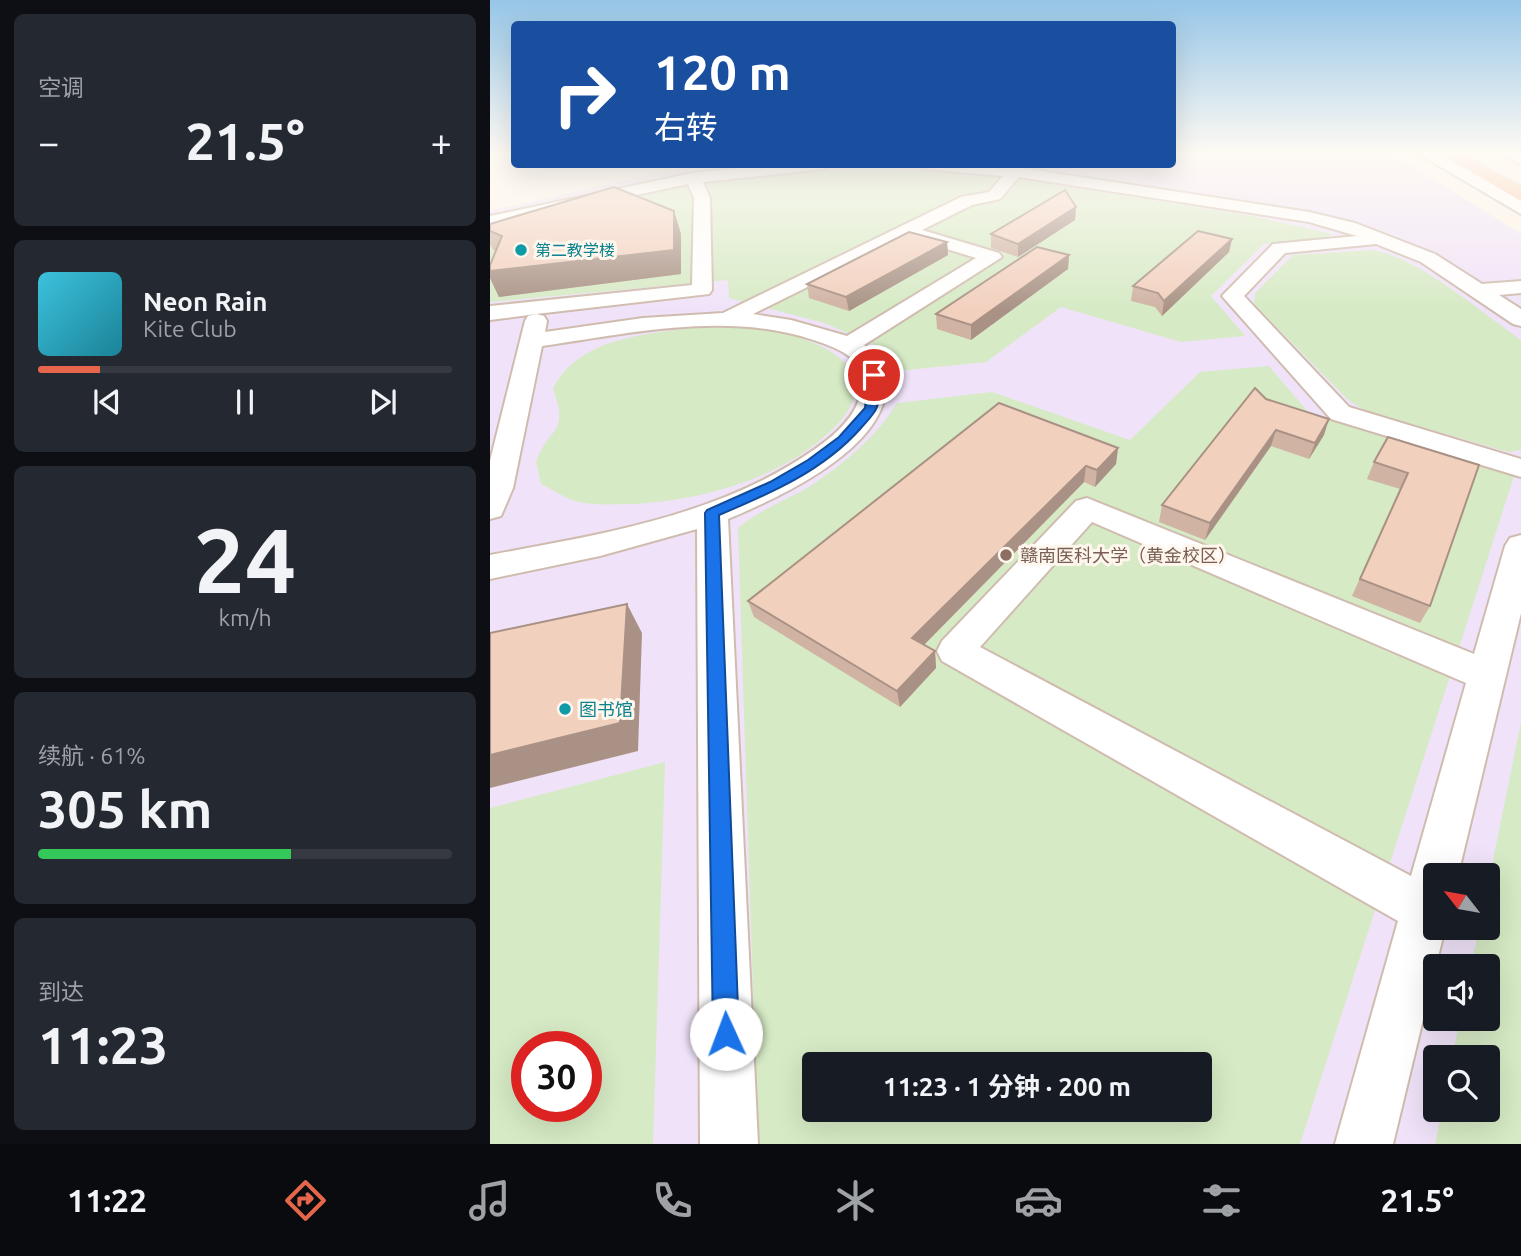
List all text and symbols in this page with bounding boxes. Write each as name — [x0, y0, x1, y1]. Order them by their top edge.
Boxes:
text: 120 m — [654, 44, 791, 99]
icon: right — [539, 49, 630, 140]
text: 空调 — [38, 75, 84, 100]
text: 右转 — [654, 109, 718, 145]
text: 21.5° — [185, 112, 305, 170]
text: − — [38, 121, 59, 163]
text: + — [431, 121, 452, 163]
place label: 第二教学楼 — [535, 241, 615, 259]
marker: 第二教学楼 — [513, 242, 529, 258]
text: Neon Rain — [143, 287, 268, 316]
text: Kite Club — [143, 316, 237, 341]
pin — [844, 345, 904, 405]
icon: arrive — [855, 356, 893, 394]
icon: previous — [88, 383, 126, 421]
icon: pause — [226, 383, 264, 421]
icon: next — [364, 383, 402, 421]
text: 24 — [194, 508, 296, 610]
place label: 赣南医科大学（黄金校区） — [1020, 545, 1236, 565]
marker: 赣南医科大学（黄金校区） — [998, 547, 1014, 563]
text: km/h — [218, 605, 272, 630]
place label: 图书馆 — [579, 699, 633, 719]
marker: 图书馆 — [557, 701, 573, 717]
text: 续航 · 61% — [38, 743, 145, 768]
text: 305 km — [38, 780, 212, 838]
north arrow — [1423, 863, 1500, 940]
map controls — [1423, 863, 1500, 1122]
button: sound — [1423, 954, 1500, 1031]
text: 到达 — [38, 979, 84, 1004]
position arrow — [689, 997, 763, 1071]
text: 11:23 — [38, 1016, 168, 1074]
speed limit sign: 30 — [511, 1031, 602, 1122]
button: search — [1423, 1045, 1500, 1122]
text: 11:23 · 1 分钟 · 200 m — [883, 1072, 1131, 1101]
icon: directions — [281, 1176, 330, 1225]
icon: music — [465, 1176, 514, 1225]
icon: phone — [648, 1176, 697, 1225]
icon: climate — [831, 1176, 880, 1225]
icon: car — [1014, 1176, 1063, 1225]
icon: filters — [1197, 1176, 1246, 1225]
text: 11:22 — [67, 1182, 147, 1218]
text: 21.5° — [1380, 1182, 1454, 1218]

